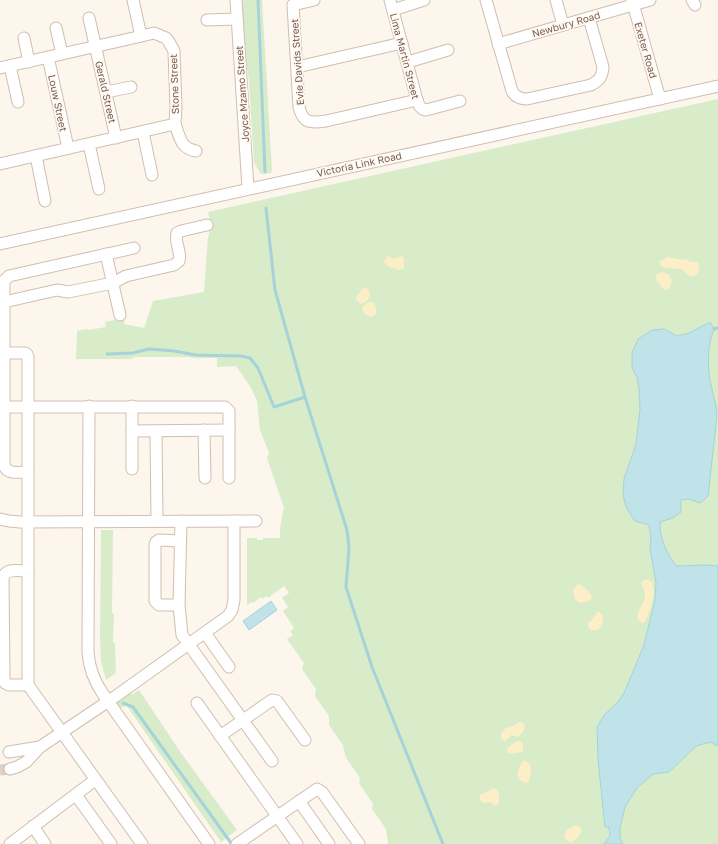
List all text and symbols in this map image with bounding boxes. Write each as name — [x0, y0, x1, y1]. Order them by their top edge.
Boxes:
street label: Newbury Road — [531, 9, 601, 39]
street label: Lima Martin Street — [388, 12, 422, 100]
street label: Evie Davids Street — [288, 18, 306, 106]
street label: Exeter Road — [632, 21, 660, 79]
street label: Joyce Mzamo Street — [233, 45, 251, 143]
street label: Stone Street — [167, 54, 181, 114]
street label: Gerald Street — [93, 60, 119, 124]
street label: Louw Street — [46, 73, 70, 133]
street label: Victoria Link Road — [315, 149, 403, 179]

